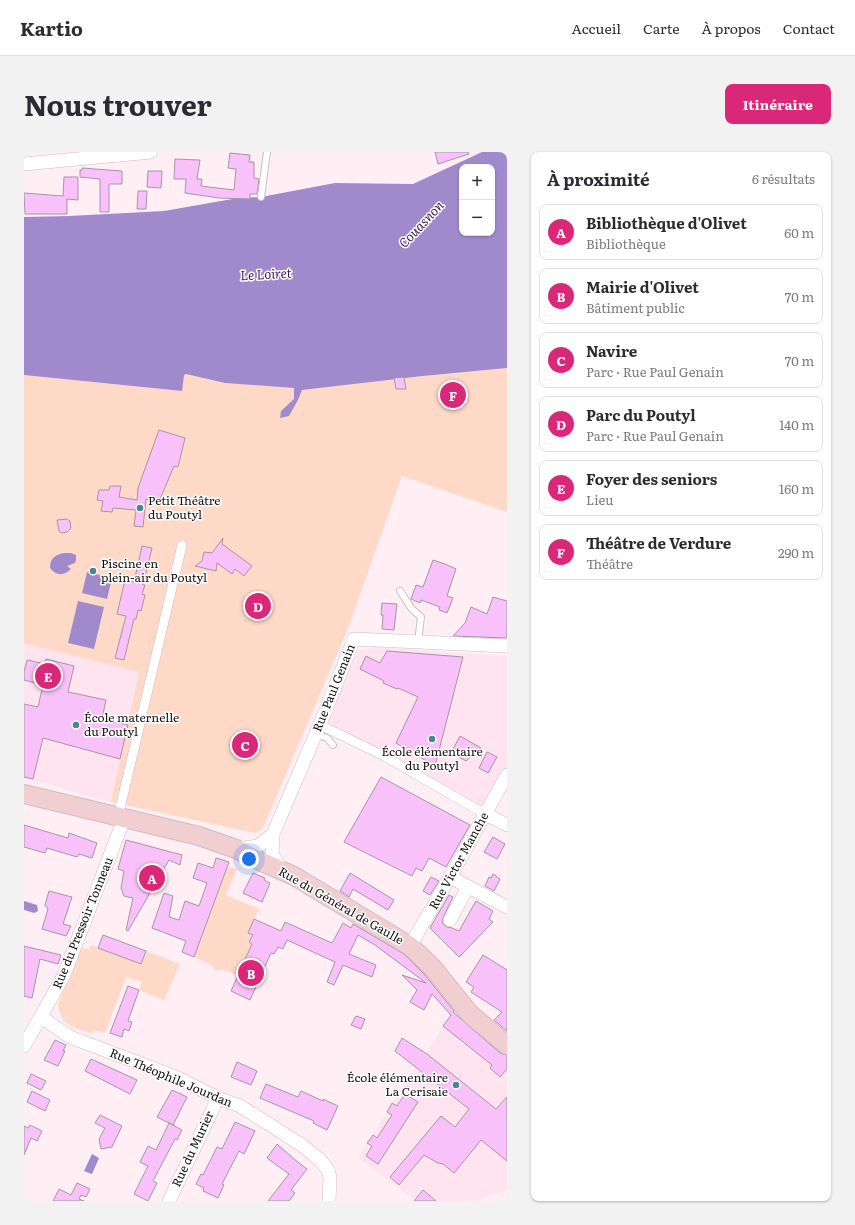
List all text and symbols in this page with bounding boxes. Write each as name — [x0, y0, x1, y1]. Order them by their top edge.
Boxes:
text: Kartio — [20, 14, 83, 42]
text: Accueil — [571, 18, 621, 38]
text: Carte — [643, 18, 680, 38]
text: À propos — [702, 18, 761, 38]
text: Contact — [783, 18, 835, 38]
text: Nous trouver — [24, 83, 212, 125]
button: Itinéraire — [725, 84, 831, 124]
map controls — [459, 164, 495, 236]
button: + — [459, 164, 495, 200]
text: À proximité — [547, 166, 650, 191]
text: 6 résultats — [752, 169, 815, 188]
water label: Couasnon — [394, 196, 448, 251]
button: − — [459, 200, 495, 236]
text: Bibliothèque d'Olivet — [586, 211, 747, 234]
text: A — [556, 223, 566, 242]
text: 60 m — [784, 223, 814, 242]
text: Bibliothèque — [586, 234, 666, 253]
water label: Le Loiret — [240, 263, 293, 284]
text: Mairie d'Olivet — [586, 275, 699, 298]
text: B — [557, 287, 565, 306]
text: 70 m — [785, 287, 814, 306]
text: Bâtiment public — [586, 298, 685, 317]
text: Navire — [586, 339, 637, 362]
text: C — [556, 351, 566, 370]
text: 70 m — [785, 351, 814, 370]
text: Parc · Rue Paul Genain — [586, 362, 724, 381]
pin: F — [440, 380, 466, 410]
text: Parc du Poutyl — [586, 403, 696, 426]
text: D — [556, 415, 566, 434]
text: 140 m — [779, 415, 814, 434]
text: Parc · Rue Paul Genain — [586, 426, 724, 445]
text: Foyer des seniors — [586, 467, 717, 490]
text: E — [557, 479, 565, 498]
text: 160 m — [779, 479, 814, 498]
text: Lieu — [586, 490, 614, 509]
place label: Petit Théâtre du Poutyl — [148, 491, 220, 523]
marker: Petit Théâtre du Poutyl — [135, 503, 145, 513]
text: Théâtre de Verdure — [586, 531, 731, 554]
text: F — [557, 543, 565, 562]
text: 290 m — [778, 543, 814, 562]
place label: Piscine en plein-air du Poutyl — [101, 554, 207, 586]
text: Théâtre — [586, 554, 633, 573]
marker: Piscine en plein-air du Poutyl — [88, 566, 98, 576]
pin: D — [245, 591, 271, 621]
street label: Rue Paul Genain — [307, 641, 359, 734]
pin: E — [35, 661, 61, 691]
place label: École maternelle du Poutyl — [84, 708, 179, 740]
marker: École maternelle du Poutyl — [71, 720, 81, 730]
pin: C — [232, 730, 258, 760]
marker: École élémentaire du Poutyl — [427, 734, 437, 744]
place label: École élémentaire du Poutyl — [381, 742, 483, 774]
street label: Rue Victor Manche — [424, 809, 492, 912]
your location — [239, 849, 259, 869]
street label: Rue du Pressoir Tonneau — [47, 854, 117, 991]
street label: Rue du Général de Gaulle — [275, 862, 408, 948]
pin: A — [139, 863, 165, 893]
pin: B — [238, 958, 264, 988]
street label: Rue Théophile Jourdan — [107, 1043, 236, 1111]
place label: École élémentaire La Cerisaie — [347, 1068, 448, 1100]
marker: École élémentaire La Cerisaie — [451, 1080, 461, 1090]
street label: Rue du Murier — [167, 1107, 218, 1190]

